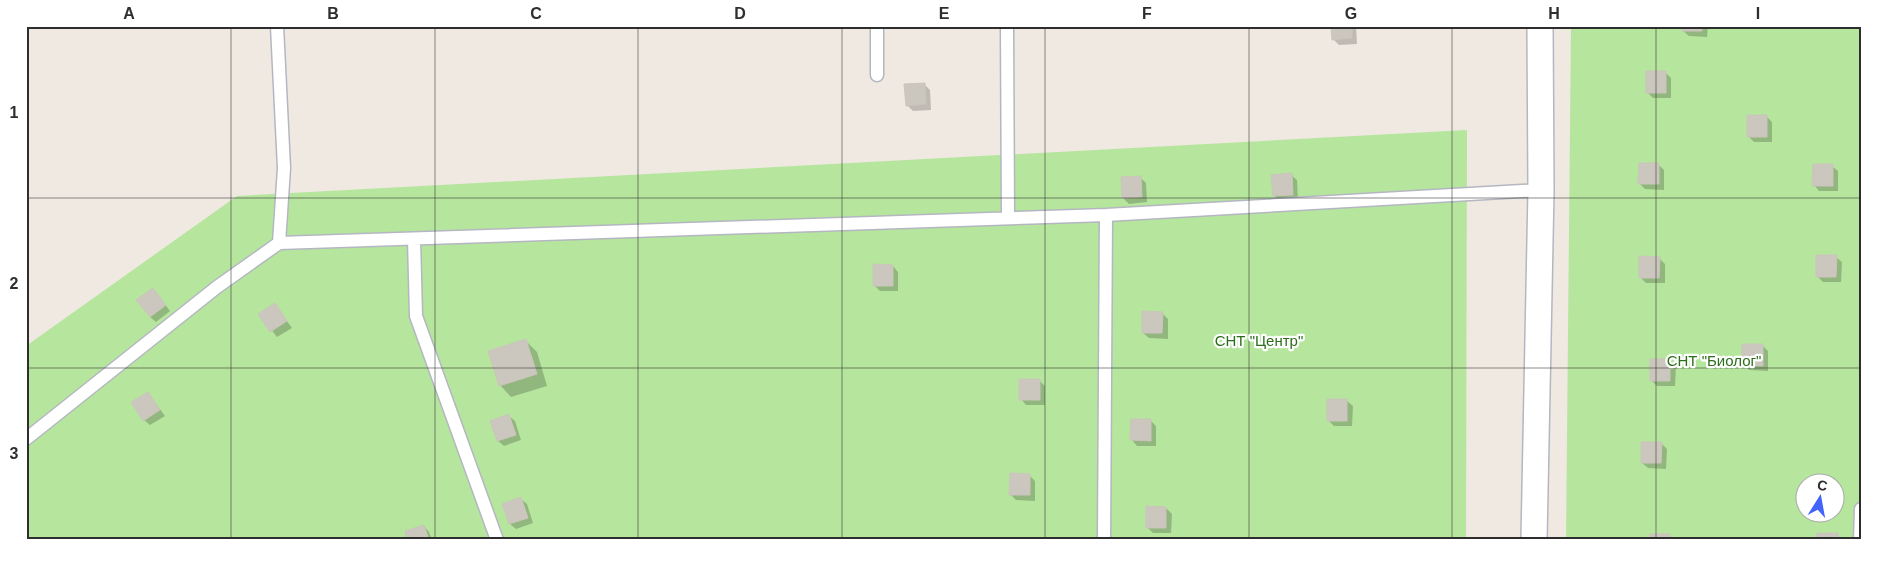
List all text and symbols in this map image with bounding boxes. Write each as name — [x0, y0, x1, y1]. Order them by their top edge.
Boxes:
text: A — [123, 5, 135, 22]
text: B — [327, 5, 339, 22]
text: C — [530, 5, 542, 22]
text: D — [734, 5, 746, 22]
text: E — [939, 5, 950, 22]
text: F — [1142, 5, 1152, 22]
text: G — [1345, 5, 1357, 22]
text: H — [1548, 5, 1560, 22]
text: I — [1756, 5, 1760, 22]
text: 1 — [10, 104, 19, 121]
text: 2 — [10, 275, 19, 292]
park label: СНТ "Центр" — [1215, 332, 1303, 349]
park label: СНТ "Биолог" — [1667, 352, 1761, 369]
text: 3 — [10, 445, 19, 462]
north arrow — [1794, 474, 1844, 524]
text: С — [1816, 476, 1829, 494]

